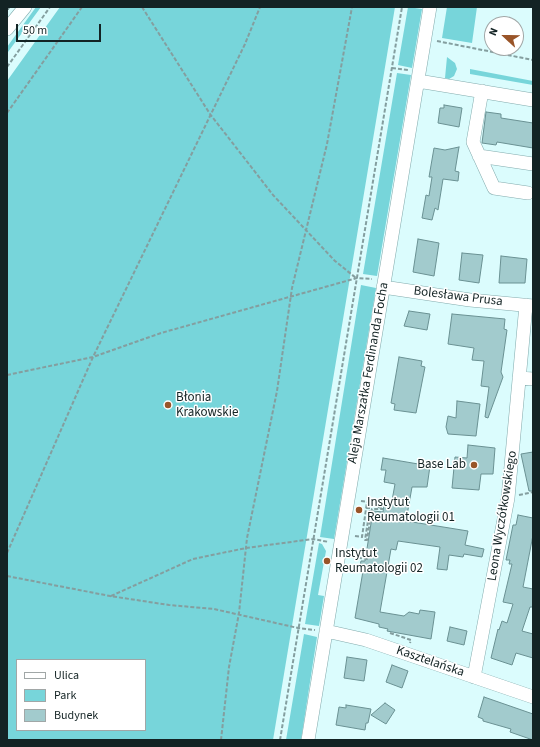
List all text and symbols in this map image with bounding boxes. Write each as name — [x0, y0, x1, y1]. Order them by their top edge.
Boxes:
scale bar — [18, 16, 103, 42]
north arrow — [484, 16, 524, 56]
text: 50 m — [23, 22, 47, 39]
text: N — [485, 25, 502, 38]
street label: Aleja Marszałka Ferdinanda Focha — [345, 281, 393, 465]
street label: Bolesława Prusa — [413, 284, 503, 310]
place label: Błonia Krakowskie — [176, 390, 238, 421]
marker: Błonia Krakowskie — [163, 400, 173, 410]
street label: Leona Wyczółkowskiego — [485, 450, 521, 582]
place label: Base Lab — [417, 457, 466, 473]
marker: Base Lab — [469, 460, 479, 470]
place label: Instytut Reumatologii 01 — [367, 495, 455, 526]
marker: Instytut Reumatologii 01 — [354, 505, 364, 515]
place label: Instytut Reumatologii 02 — [335, 546, 423, 577]
marker: Instytut Reumatologii 02 — [322, 556, 332, 566]
street label: Kasztelańska — [394, 643, 466, 681]
legend — [16, 659, 146, 731]
text: Ulica — [54, 667, 79, 684]
text: Park — [54, 687, 76, 704]
text: Budynek — [54, 707, 98, 724]

